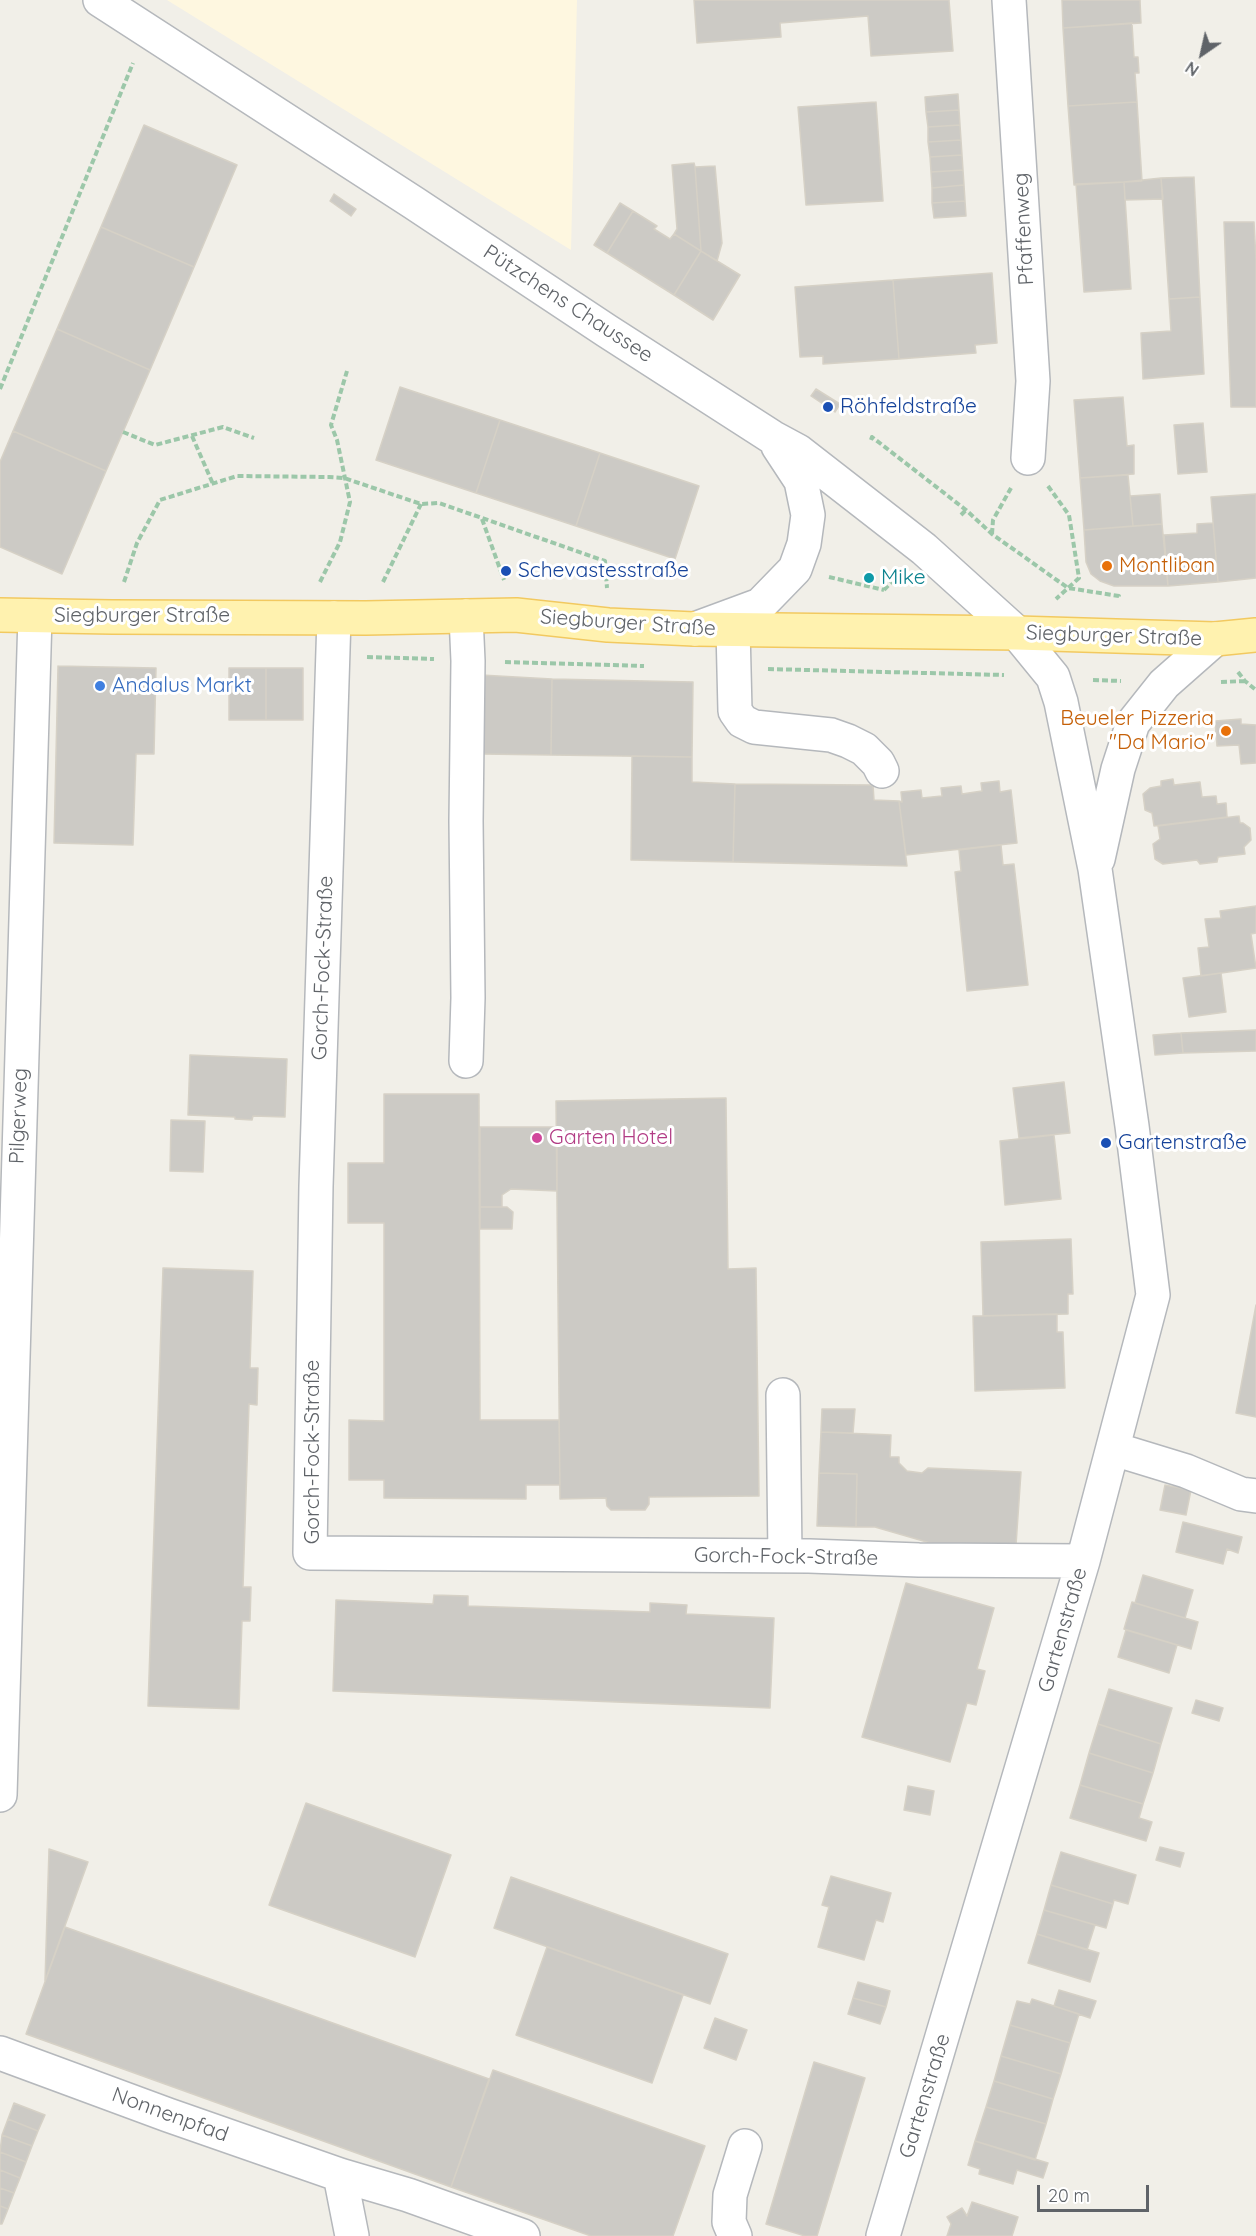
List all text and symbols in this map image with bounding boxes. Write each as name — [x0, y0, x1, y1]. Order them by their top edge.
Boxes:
north arrow — [1172, 24, 1232, 84]
text: N — [1181, 57, 1202, 81]
street label: Pfaffenweg — [1008, 172, 1040, 286]
street label: Pützchens Chaussee — [478, 240, 658, 368]
place label: Röhfeldstraße — [840, 394, 977, 420]
marker: Röhfeldstraße — [821, 400, 835, 414]
place label: Montliban — [1119, 553, 1215, 579]
place label: Schevastesstraße — [518, 558, 689, 584]
marker: Montliban — [1100, 559, 1114, 573]
marker: Schevastesstraße — [499, 564, 513, 578]
place label: Mike — [881, 565, 925, 591]
marker: Mike — [862, 571, 876, 585]
street label: Siegburger Straße — [54, 603, 230, 629]
street label: Siegburger Straße — [539, 604, 717, 642]
street label: Siegburger Straße — [1026, 620, 1202, 652]
place label: Andalus Markt — [112, 673, 252, 699]
marker: Andalus Markt — [93, 679, 107, 693]
place label: Beueler Pizzeria "Da Mario" — [1060, 706, 1214, 756]
marker: Beueler Pizzeria "Da Mario" — [1219, 724, 1233, 738]
street label: Gorch-Fock-Straße — [307, 875, 339, 1061]
street label: Pilgerweg — [5, 1068, 33, 1164]
place label: Garten Hotel — [549, 1125, 673, 1151]
place label: Gartenstraße — [1118, 1130, 1247, 1156]
marker: Garten Hotel — [530, 1131, 544, 1145]
marker: Gartenstraße — [1099, 1136, 1113, 1150]
street label: Gorch-Fock-Straße — [300, 1360, 326, 1544]
street label: Gorch-Fock-Straße — [694, 1543, 878, 1571]
street label: Gartenstraße — [1033, 1565, 1093, 1695]
street label: Gartenstraße — [894, 2031, 956, 2161]
street label: Nonnenpfad — [108, 2082, 232, 2148]
scale bar — [1040, 2173, 1152, 2211]
text: 20 m — [1048, 2184, 1090, 2207]

